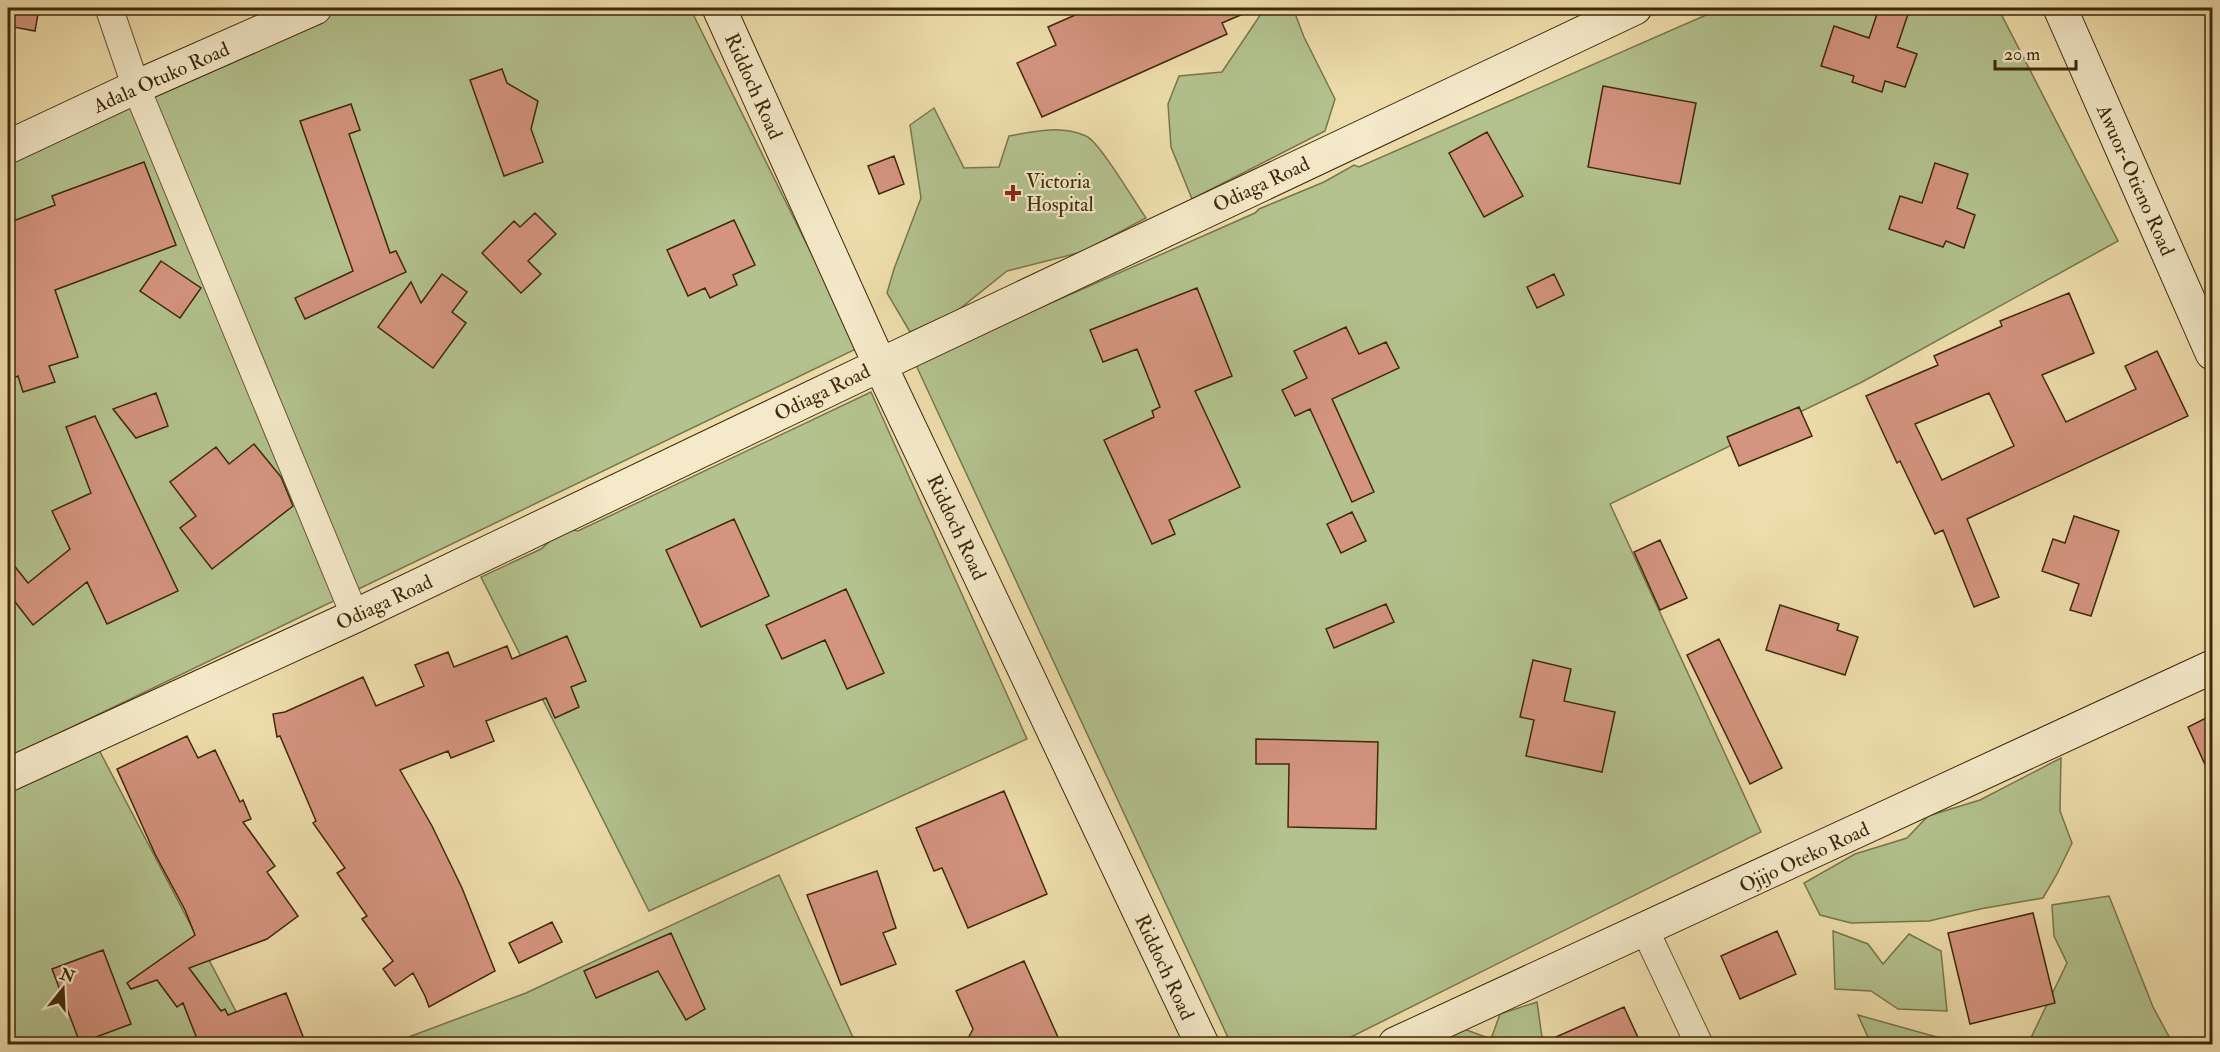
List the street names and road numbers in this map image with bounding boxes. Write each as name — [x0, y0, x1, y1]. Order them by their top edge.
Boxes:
street label: Riddoch Road — [719, 29, 788, 143]
street label: Adala Otuko Road — [88, 36, 233, 119]
street label: Awuor-Otieno Road — [2091, 100, 2180, 260]
street label: Odiaga Road — [1209, 151, 1314, 218]
street label: Odiaga Road — [770, 358, 874, 426]
street label: Riddoch Road — [921, 471, 992, 584]
street label: Odiaga Road — [332, 569, 437, 636]
street label: Ojijo Oteko Road — [1735, 816, 1873, 899]
street label: Riddoch Road — [1129, 911, 1200, 1024]

